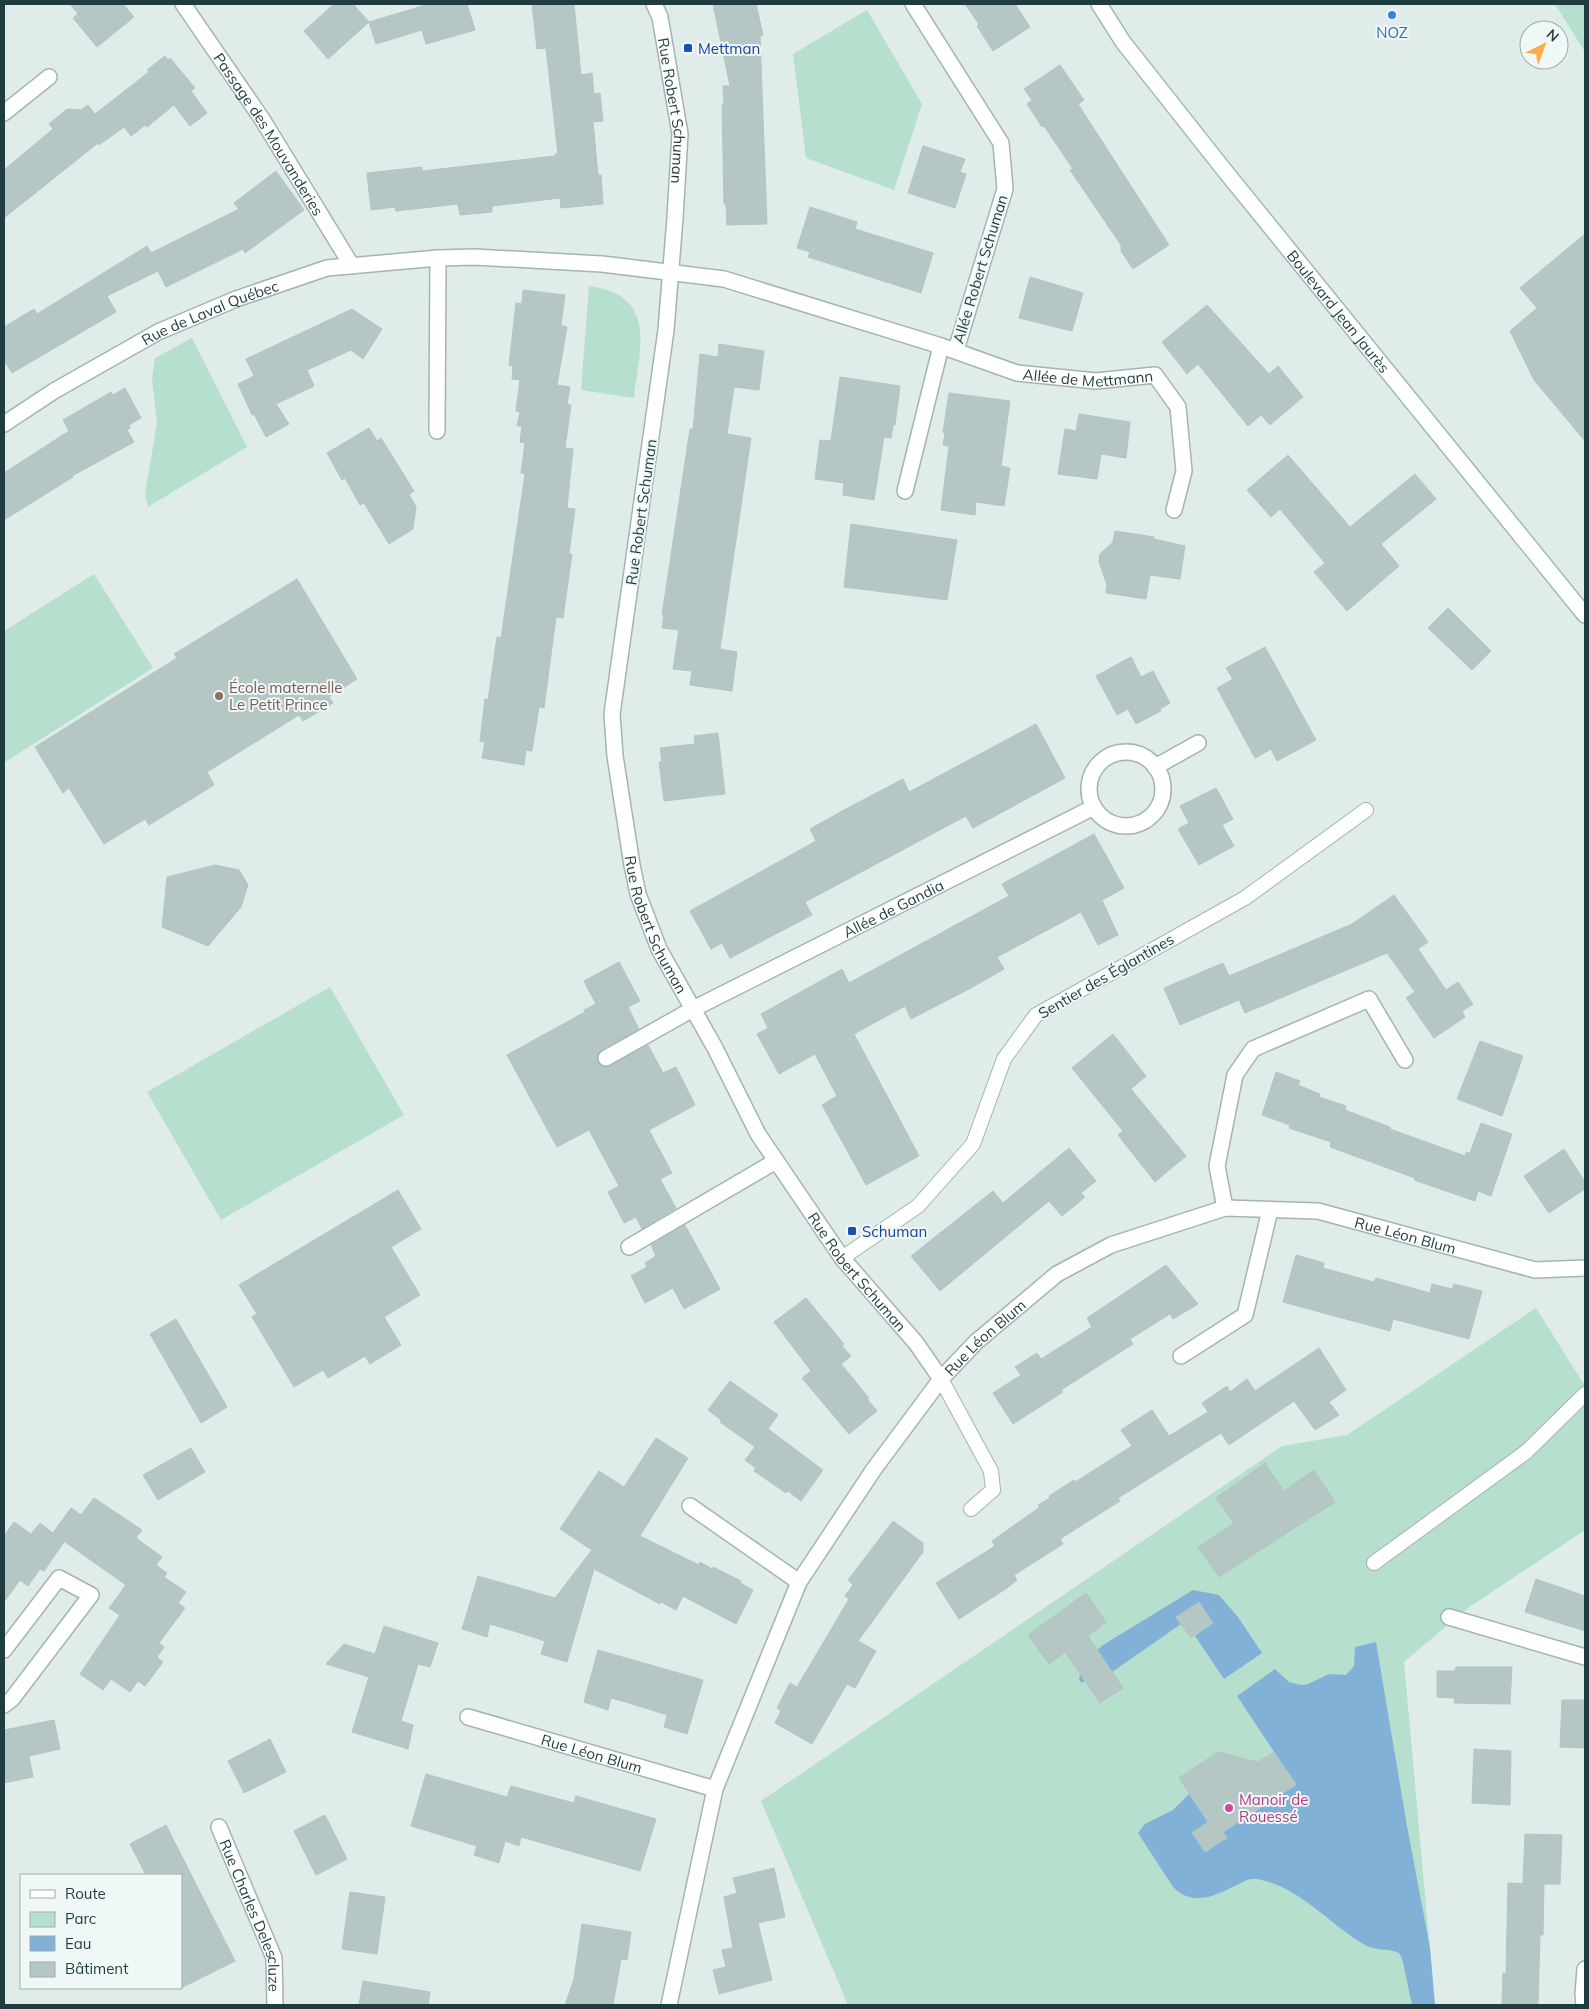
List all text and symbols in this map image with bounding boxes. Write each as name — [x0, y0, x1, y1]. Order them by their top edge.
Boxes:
marker: NOZ — [1386, 9, 1398, 21]
north arrow — [1519, 20, 1569, 70]
place label: NOZ — [1376, 23, 1408, 42]
text: N — [1543, 25, 1563, 46]
street label: Rue Robert Schuman — [654, 36, 690, 184]
place label: Mettman — [698, 39, 760, 58]
marker: Mettman — [682, 42, 694, 54]
street label: Passage des Mouvanderies — [210, 49, 328, 219]
street label: Allée Robert Schuman — [948, 192, 1012, 346]
street label: Boulevard Jean Jaurès — [1283, 246, 1394, 377]
street label: Rue de Laval Québec — [138, 276, 281, 349]
street label: Allée de Mettmann — [1022, 364, 1154, 391]
street label: Rue Robert Schuman — [621, 438, 661, 586]
place label: École maternelle Le Petit Prince — [229, 678, 342, 714]
marker: École maternelle Le Petit Prince — [213, 690, 225, 702]
street label: Rue Robert Schuman — [621, 854, 692, 997]
street label: Allée de Gandia — [840, 875, 947, 941]
street label: Sentier des Églantines — [1035, 929, 1177, 1023]
street label: Rue Robert Schuman — [804, 1208, 911, 1335]
street label: Rue Léon Blum — [1353, 1212, 1458, 1258]
place label: Schuman — [862, 1222, 927, 1241]
marker: Schuman — [846, 1225, 858, 1237]
street label: Rue Léon Blum — [940, 1295, 1029, 1379]
street label: Rue Léon Blum — [539, 1729, 645, 1777]
place label: Manoir de Rouessé — [1239, 1790, 1308, 1826]
marker: Manoir de Rouessé — [1223, 1802, 1235, 1814]
street label: Rue Charles Delescluze — [216, 1836, 284, 1992]
legend — [20, 1874, 182, 1989]
text: Route — [65, 1884, 106, 1903]
text: Parc — [65, 1909, 96, 1928]
text: Eau — [65, 1934, 91, 1953]
text: Bâtiment — [65, 1959, 128, 1978]

